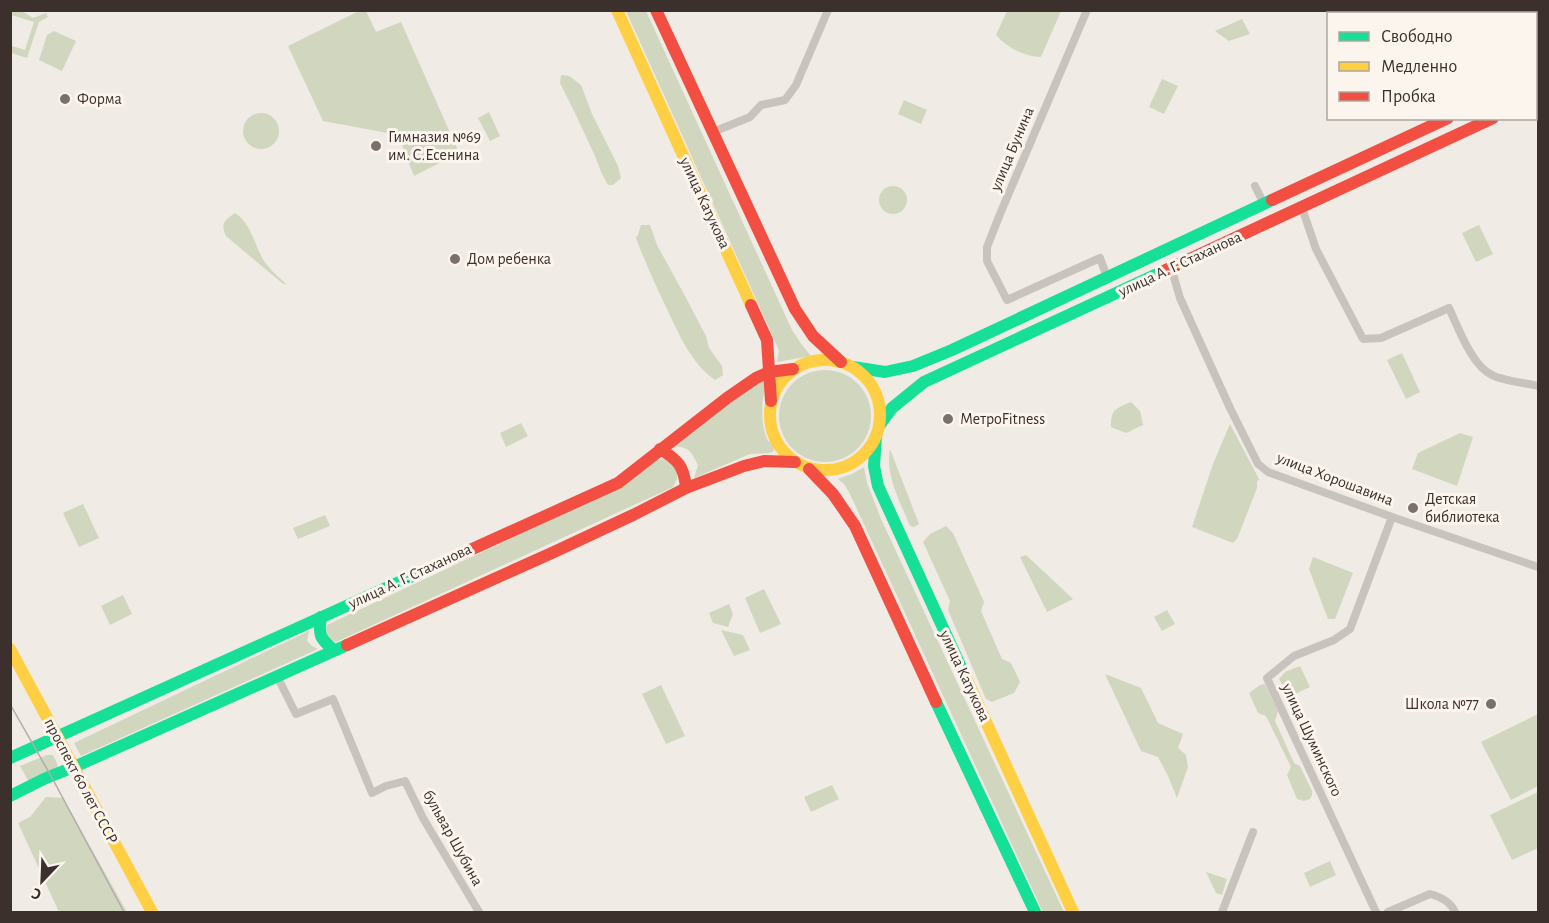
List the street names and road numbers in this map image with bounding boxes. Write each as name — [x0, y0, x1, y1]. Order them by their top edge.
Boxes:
street label: улица Бунина — [987, 105, 1038, 195]
street label: улица Катукова — [676, 154, 733, 252]
street label: улица А. Г. Стаханова — [1115, 229, 1244, 301]
street label: улица Хорошавина — [1273, 449, 1395, 509]
street label: улица А. Г. Стаханова — [345, 541, 474, 613]
street label: улица Катукова — [936, 627, 993, 725]
street label: улица Шуминского — [1278, 680, 1345, 800]
street label: проспект 60 лет СССР — [41, 716, 121, 846]
street label: бульвар Шубина — [419, 787, 486, 889]

